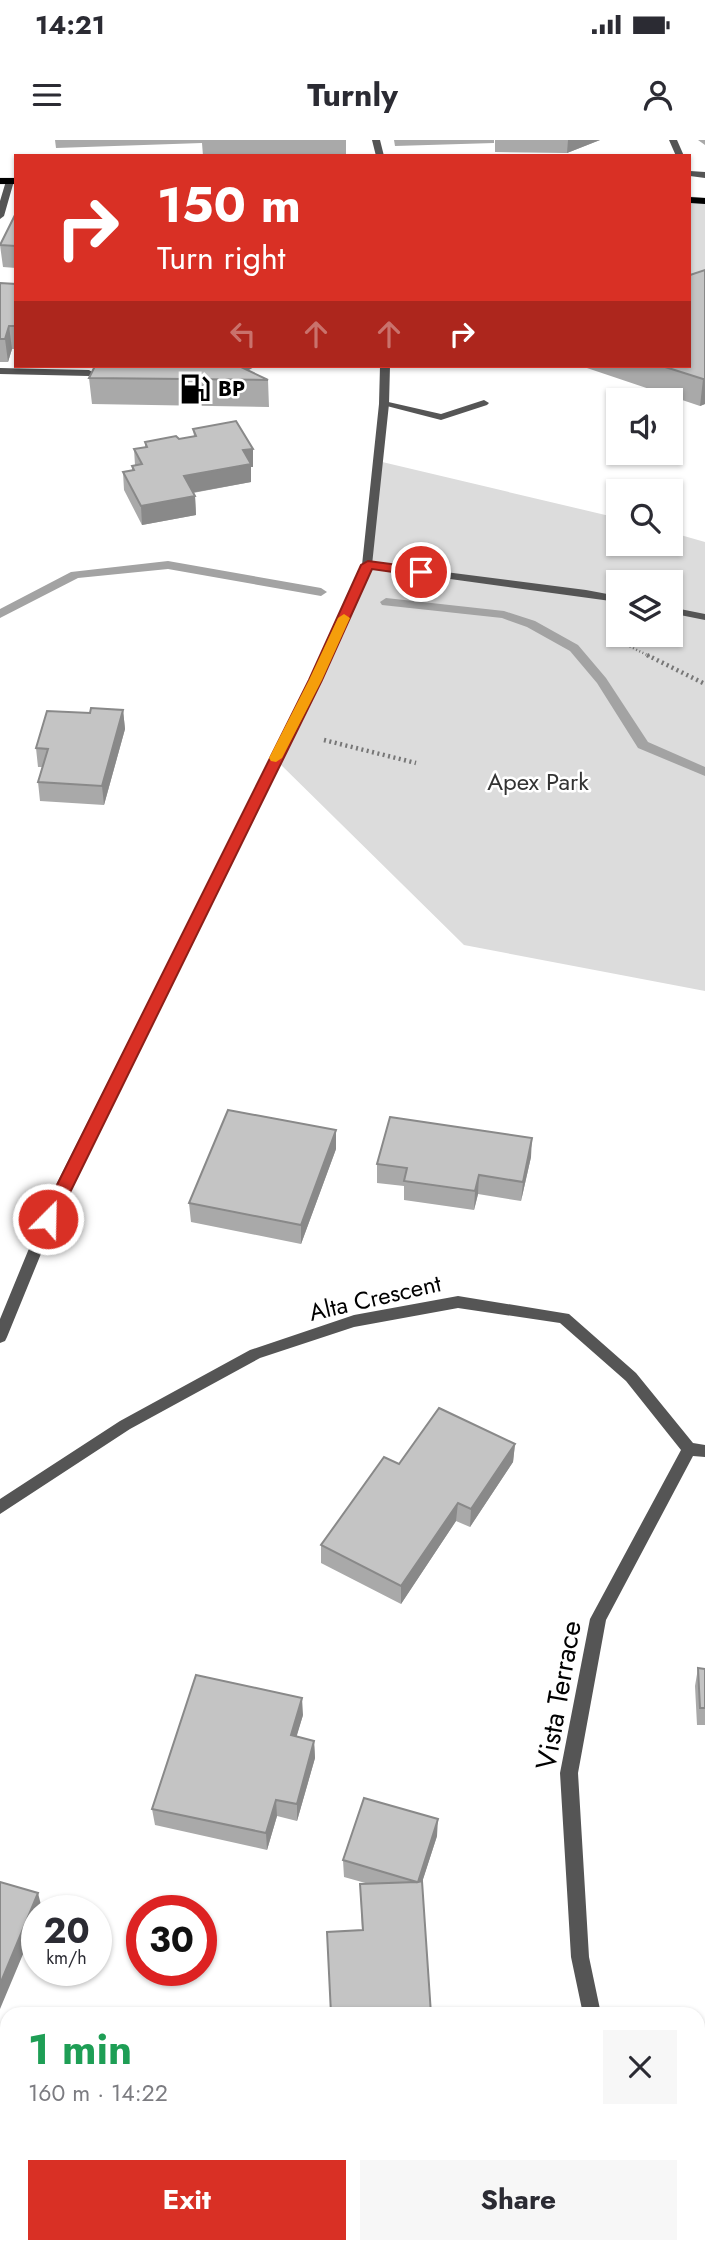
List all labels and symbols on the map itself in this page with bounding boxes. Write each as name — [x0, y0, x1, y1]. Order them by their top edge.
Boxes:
fuel station icon: BP — [178, 372, 212, 406]
place label: BP — [218, 374, 245, 404]
pin — [391, 542, 451, 602]
park label: Apex Park — [487, 764, 589, 799]
position arrow — [11, 1182, 85, 1256]
street label: Alta Crescent — [305, 1265, 445, 1330]
street label: Vista Terrace — [525, 1617, 592, 1773]
speed limit sign: 30 — [126, 1895, 217, 1986]

